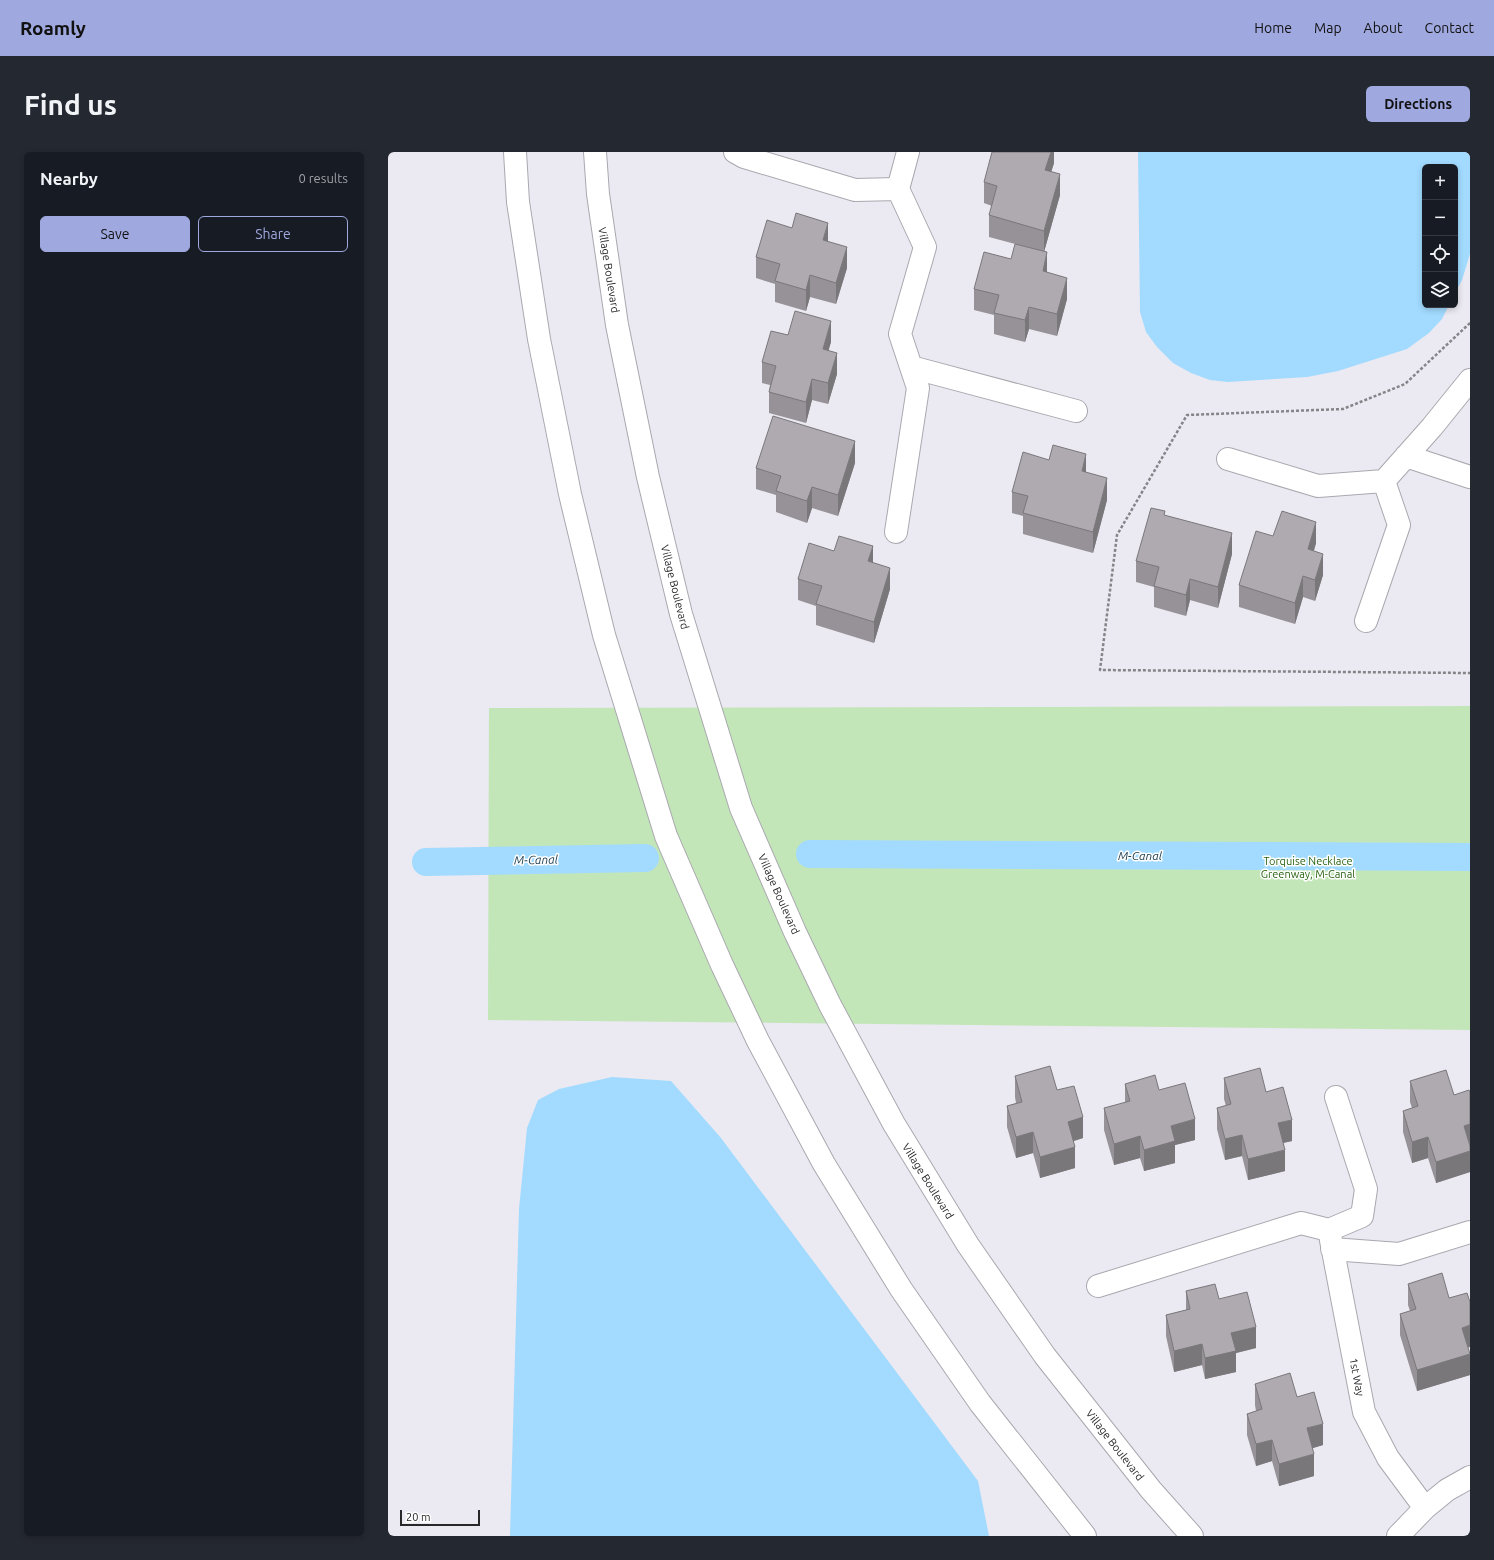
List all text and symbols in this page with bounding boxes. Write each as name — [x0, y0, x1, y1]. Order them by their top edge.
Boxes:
text: Roamly — [20, 17, 86, 39]
text: Home — [1254, 20, 1292, 36]
text: Map — [1314, 20, 1342, 36]
text: About — [1364, 20, 1403, 36]
text: Contact — [1425, 20, 1474, 36]
button: Directions — [1366, 86, 1470, 122]
text: Find us — [24, 89, 117, 120]
map controls — [1422, 164, 1458, 308]
button: + — [1422, 164, 1458, 200]
text: Nearby — [40, 169, 98, 188]
text: 0 results — [298, 171, 348, 185]
button: − — [1422, 200, 1458, 236]
button: Save — [40, 216, 190, 252]
button: Share — [198, 216, 348, 252]
street label: Village Boulevard — [596, 226, 622, 314]
button: locate — [1422, 236, 1458, 272]
button: layers — [1422, 272, 1458, 308]
street label: Village Boulevard — [659, 544, 691, 630]
water label: M-Canal — [1118, 849, 1163, 862]
street label: Village Boulevard — [756, 852, 802, 936]
water label: M-Canal — [514, 853, 559, 866]
park label: Torquise Necklace Greenway, M-Canal — [1261, 855, 1355, 880]
street label: Village Boulevard — [900, 1141, 956, 1221]
street label: 1st Way — [1347, 1357, 1367, 1398]
street label: Village Boulevard — [1084, 1407, 1146, 1483]
scale bar — [400, 1508, 480, 1527]
text: 20 m — [406, 1511, 430, 1523]

